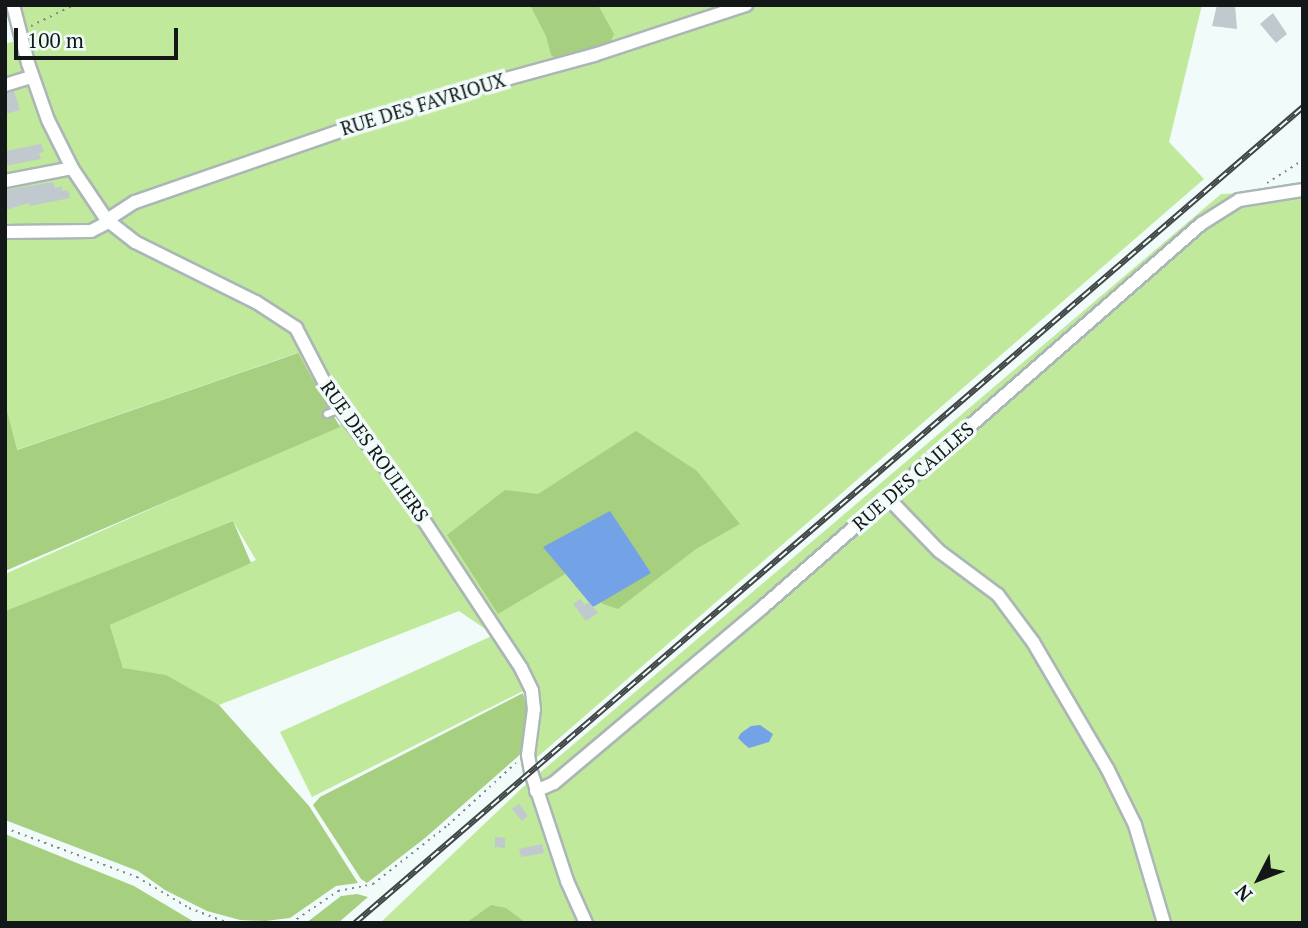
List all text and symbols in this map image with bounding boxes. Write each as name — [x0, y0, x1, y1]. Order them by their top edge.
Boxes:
scale bar — [18, 14, 182, 58]
text: 100 m — [27, 26, 84, 54]
street label: RUE DES FAVRIOUX — [338, 68, 508, 140]
street label: RUE DES ROULIERS — [316, 376, 434, 526]
street label: RUE DES CAILLES — [848, 417, 978, 535]
north arrow — [1224, 844, 1294, 914]
text: N — [1229, 880, 1257, 907]

